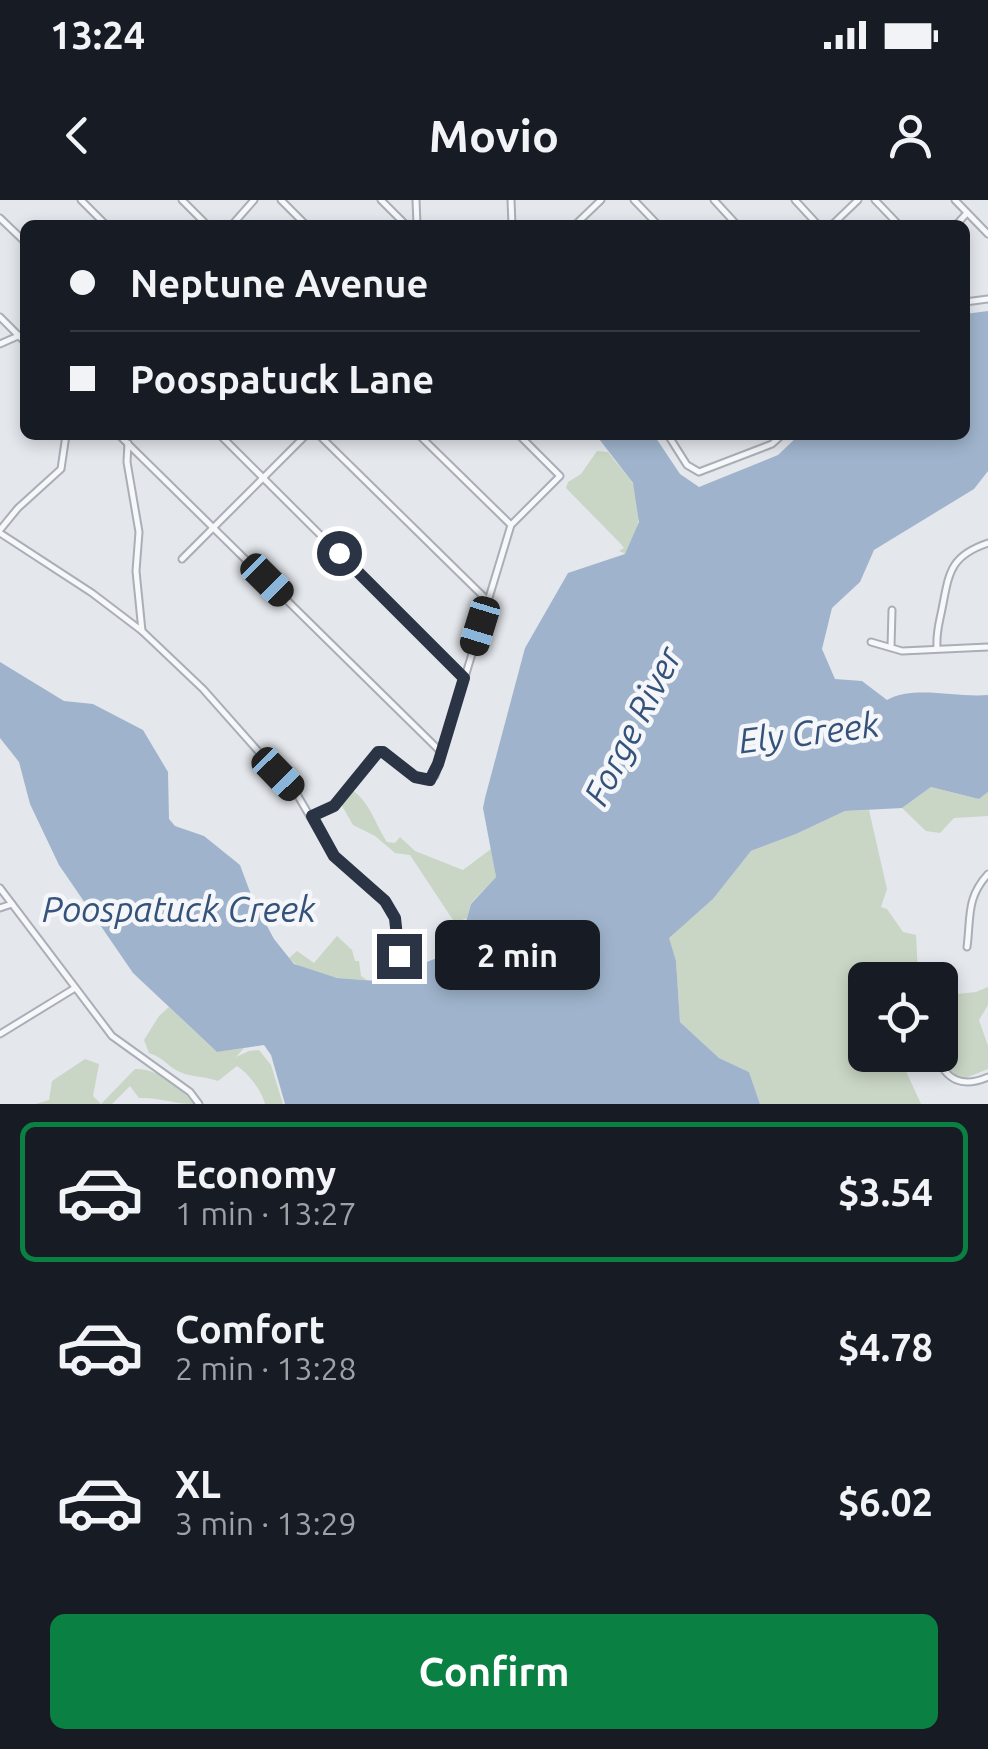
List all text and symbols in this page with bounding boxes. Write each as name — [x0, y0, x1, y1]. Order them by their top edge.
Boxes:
text: 13:24 — [50, 14, 145, 56]
icon: back — [50, 108, 105, 163]
icon: person — [883, 108, 938, 163]
text: Movio — [429, 110, 559, 161]
text: Neptune Avenue — [130, 262, 428, 304]
text: Poospatuck Lane — [130, 358, 434, 400]
route start — [317, 531, 362, 576]
car — [235, 548, 299, 612]
car — [457, 593, 503, 659]
water label: Forge River — [575, 638, 690, 811]
water label: Ely Creek — [736, 704, 882, 760]
car — [246, 742, 310, 806]
water label: Poospatuck Creek — [42, 889, 316, 929]
callout: 2 min — [434, 921, 599, 991]
route end — [377, 934, 422, 979]
text: 2 min — [477, 937, 558, 973]
map controls — [848, 962, 958, 1072]
button: locate — [848, 962, 958, 1072]
icon: car — [55, 1147, 145, 1237]
text: Economy — [175, 1153, 336, 1195]
text: $3.54 — [838, 1171, 933, 1213]
text: 1 min · 13:27 — [175, 1195, 357, 1231]
icon: car — [55, 1302, 145, 1392]
text: Comfort — [175, 1308, 325, 1350]
text: $4.78 — [838, 1326, 933, 1368]
text: 2 min · 13:28 — [175, 1350, 357, 1386]
icon: car — [55, 1457, 145, 1547]
text: XL — [175, 1463, 221, 1505]
text: $6.02 — [838, 1481, 933, 1523]
text: 3 min · 13:29 — [175, 1505, 357, 1541]
button: Confirm — [50, 1614, 938, 1729]

